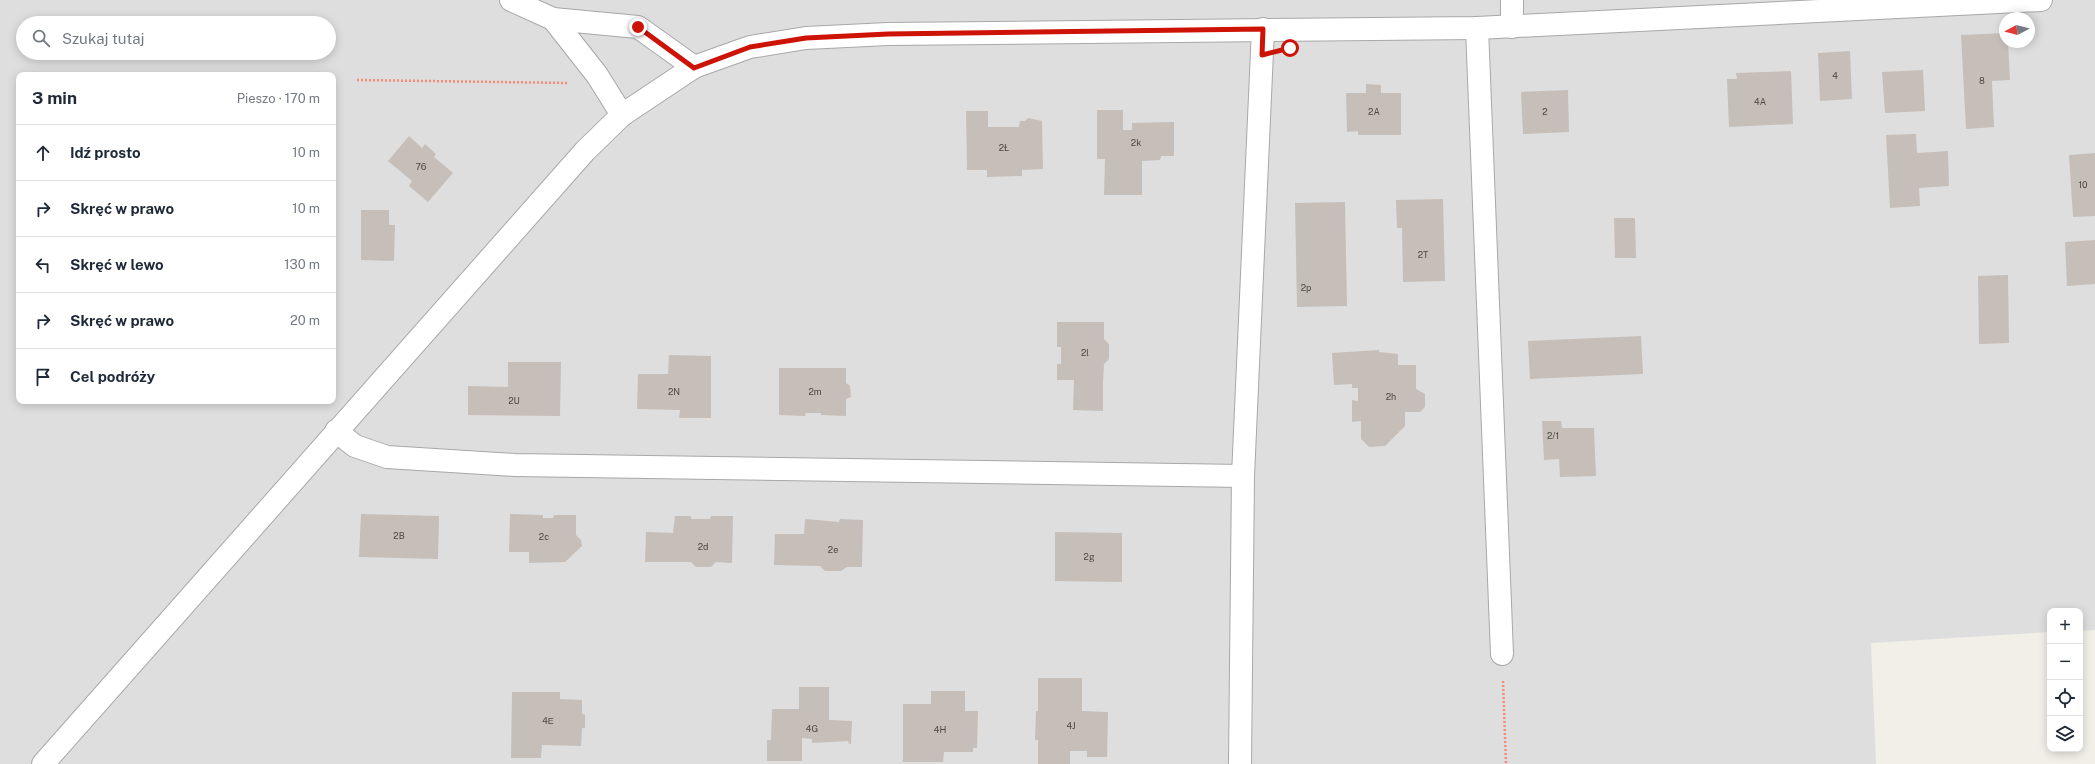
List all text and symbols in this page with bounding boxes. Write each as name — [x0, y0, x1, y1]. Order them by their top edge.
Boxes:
north arrow — [1999, 12, 2035, 48]
search box — [16, 16, 336, 60]
route end — [629, 18, 647, 36]
icon: search — [30, 27, 52, 49]
text: Szukaj tutaj — [62, 30, 145, 47]
route start — [1281, 39, 1299, 57]
house number: 4 — [1832, 70, 1838, 81]
house number: 8 — [1979, 75, 1985, 86]
text: 3 min — [32, 88, 77, 108]
text: Pieszo · 170 m — [237, 91, 320, 106]
house number: 4A — [1754, 96, 1767, 107]
house number: 2A — [1368, 106, 1380, 117]
house number: 2 — [1542, 106, 1548, 117]
house number: 2k — [1131, 137, 1141, 148]
icon: ahead — [32, 142, 54, 164]
house number: 2Ł — [999, 142, 1009, 153]
text: Idź prosto — [70, 144, 141, 161]
text: 10 m — [292, 145, 320, 160]
house number: 76 — [416, 161, 427, 172]
house number: 10 — [2078, 179, 2088, 190]
icon: right — [32, 198, 54, 220]
text: Skręć w prawo — [70, 200, 174, 217]
text: 10 m — [292, 201, 320, 216]
house number: 2T — [1418, 249, 1429, 260]
icon: left — [32, 254, 54, 276]
text: Skręć w lewo — [70, 256, 164, 273]
text: 130 m — [284, 257, 320, 272]
house number: 2p — [1301, 282, 1311, 293]
icon: right — [32, 310, 54, 332]
text: Skręć w prawo — [70, 312, 174, 329]
text: 20 m — [290, 313, 320, 328]
house number: 2l — [1081, 347, 1089, 358]
icon: arrive — [32, 366, 54, 388]
text: Cel podróży — [70, 368, 155, 385]
house number: 2N — [668, 386, 680, 397]
house number: 2m — [808, 386, 822, 397]
house number: 2h — [1386, 391, 1396, 402]
house number: 2U — [508, 395, 520, 406]
house number: 2/1 — [1547, 430, 1559, 441]
house number: 2B — [393, 530, 405, 541]
house number: 2c — [539, 531, 549, 542]
house number: 2d — [698, 541, 708, 552]
house number: 2e — [828, 544, 838, 555]
house number: 2g — [1084, 551, 1095, 562]
map controls — [2047, 608, 2083, 752]
button: + — [2047, 608, 2083, 644]
button: − — [2047, 644, 2083, 680]
button: locate — [2047, 680, 2083, 716]
house number: 4Е — [542, 715, 554, 726]
button: layers — [2047, 716, 2083, 752]
house number: 4J — [1066, 720, 1076, 731]
house number: 4G — [806, 723, 818, 734]
house number: 4H — [934, 724, 946, 735]

